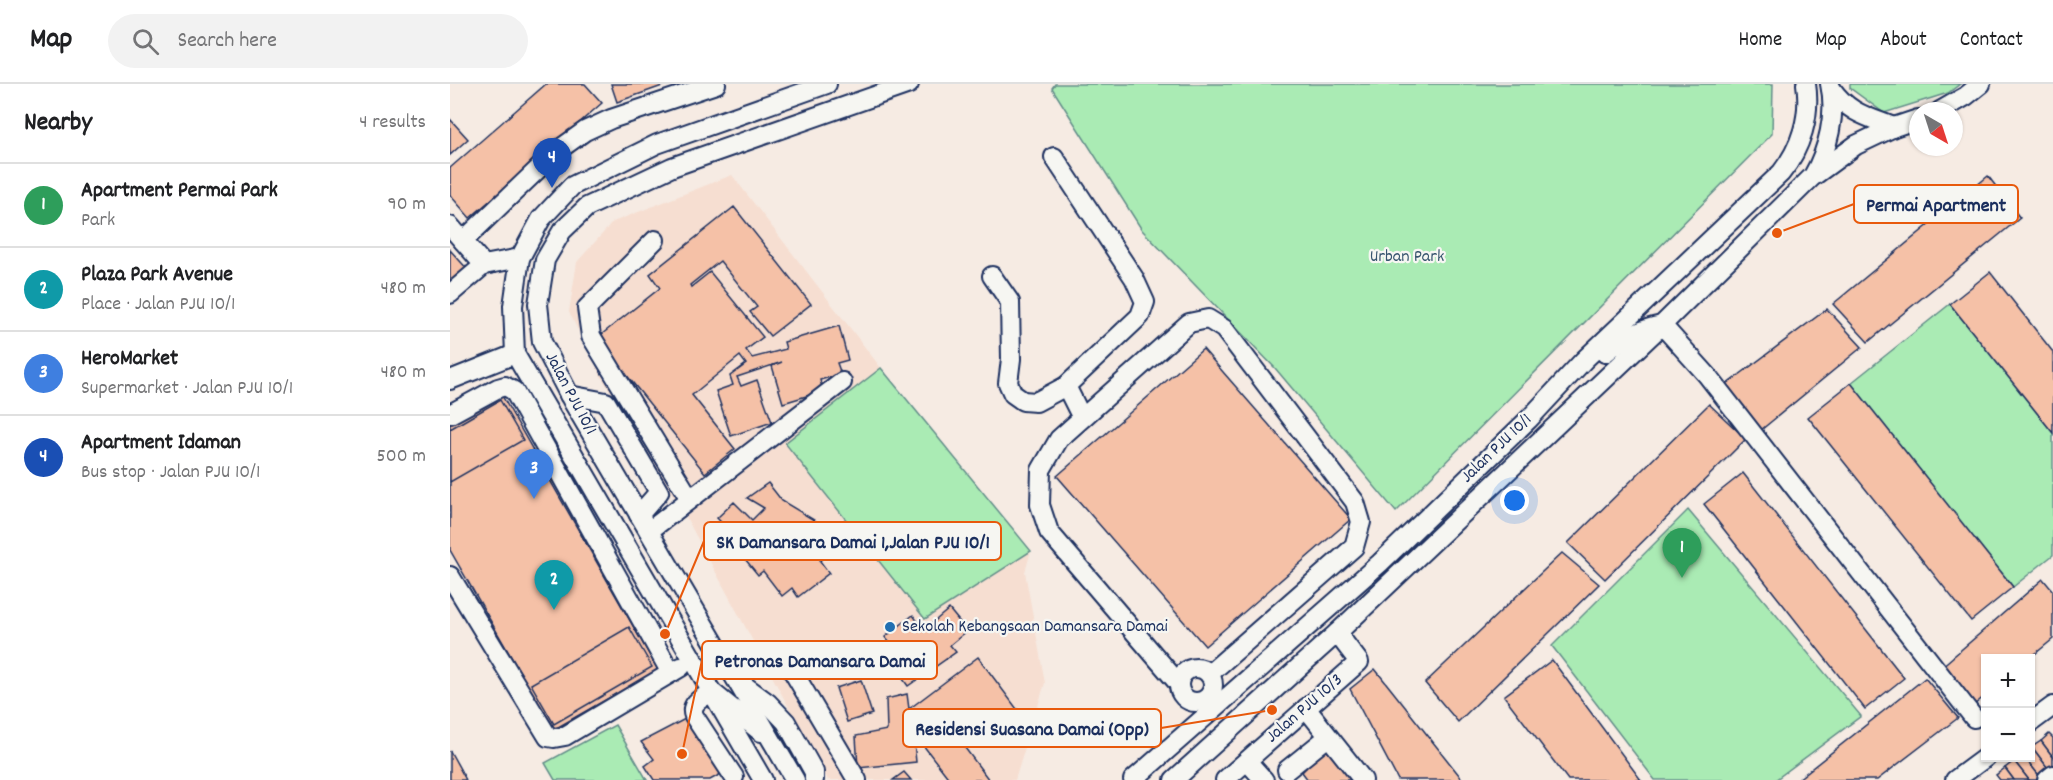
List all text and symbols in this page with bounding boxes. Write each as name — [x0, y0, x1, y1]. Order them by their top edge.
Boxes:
search box — [108, 14, 528, 68]
text: Map — [30, 21, 72, 61]
icon: search — [129, 25, 162, 58]
text: Search here — [177, 26, 277, 57]
text: Home — [1738, 26, 1782, 56]
text: Map — [1815, 26, 1847, 56]
text: About — [1880, 26, 1927, 56]
text: Contact — [1960, 26, 2023, 56]
north arrow — [1909, 102, 1963, 156]
text: Nearby — [24, 105, 92, 142]
text: 4 results — [359, 109, 426, 137]
pin: 4 — [532, 138, 572, 188]
text: Apartment Permai Park — [81, 176, 278, 207]
callout: Permai Apartment — [1854, 185, 2018, 223]
text: 1 — [41, 191, 46, 219]
text: 90 m — [388, 191, 426, 219]
text: Permai Apartment — [1866, 193, 2007, 221]
text: Park — [81, 207, 115, 235]
park label: Urban Park — [1370, 245, 1444, 270]
text: Plaza Park Avenue — [81, 260, 233, 291]
text: 2 — [39, 275, 48, 303]
text: 480 m — [380, 275, 426, 303]
text: Place · Jalan PJU 10/1 — [81, 291, 235, 319]
text: HeroMarket — [81, 344, 178, 375]
street label: Jalan PJU 10/1 — [538, 348, 602, 440]
text: 3 — [39, 359, 48, 387]
text: 480 m — [380, 359, 426, 387]
text: Supermarket · Jalan PJU 10/1 — [81, 375, 293, 403]
street label: Jalan PJU 10/1 — [1456, 409, 1538, 489]
text: Apartment Idaman — [81, 428, 241, 459]
text: 4 — [39, 443, 48, 471]
text: 500 m — [377, 443, 426, 471]
pin: 3 — [514, 450, 554, 499]
text: Bus stop · Jalan PJU 10/1 — [81, 459, 260, 487]
your location — [1500, 486, 1529, 515]
callout: SK Damansara Damai 1,Jalan PJU 10/1 — [704, 522, 1001, 560]
pin: 1 — [1662, 528, 1702, 578]
text: SK Damansara Damai 1,Jalan PJU 10/1 — [716, 530, 990, 558]
pin: 2 — [534, 560, 574, 610]
place label: Sekolah Kebangsaan Damansara Damai — [902, 615, 1168, 640]
marker: Sekolah Kebangsaan Damansara Damai — [883, 620, 897, 634]
callout: Petronas Damansara Damai — [702, 641, 937, 679]
text: Petronas Damansara Damai — [715, 649, 926, 677]
map controls — [1981, 654, 2035, 762]
button: + — [1981, 654, 2035, 708]
street label: Jalan PJU 10/3 — [1261, 669, 1349, 749]
button: − — [1981, 708, 2035, 762]
callout: Residensi Suasana Damai (Opp) — [903, 709, 1161, 747]
text: Residensi Suasana Damai (Opp) — [915, 717, 1149, 745]

